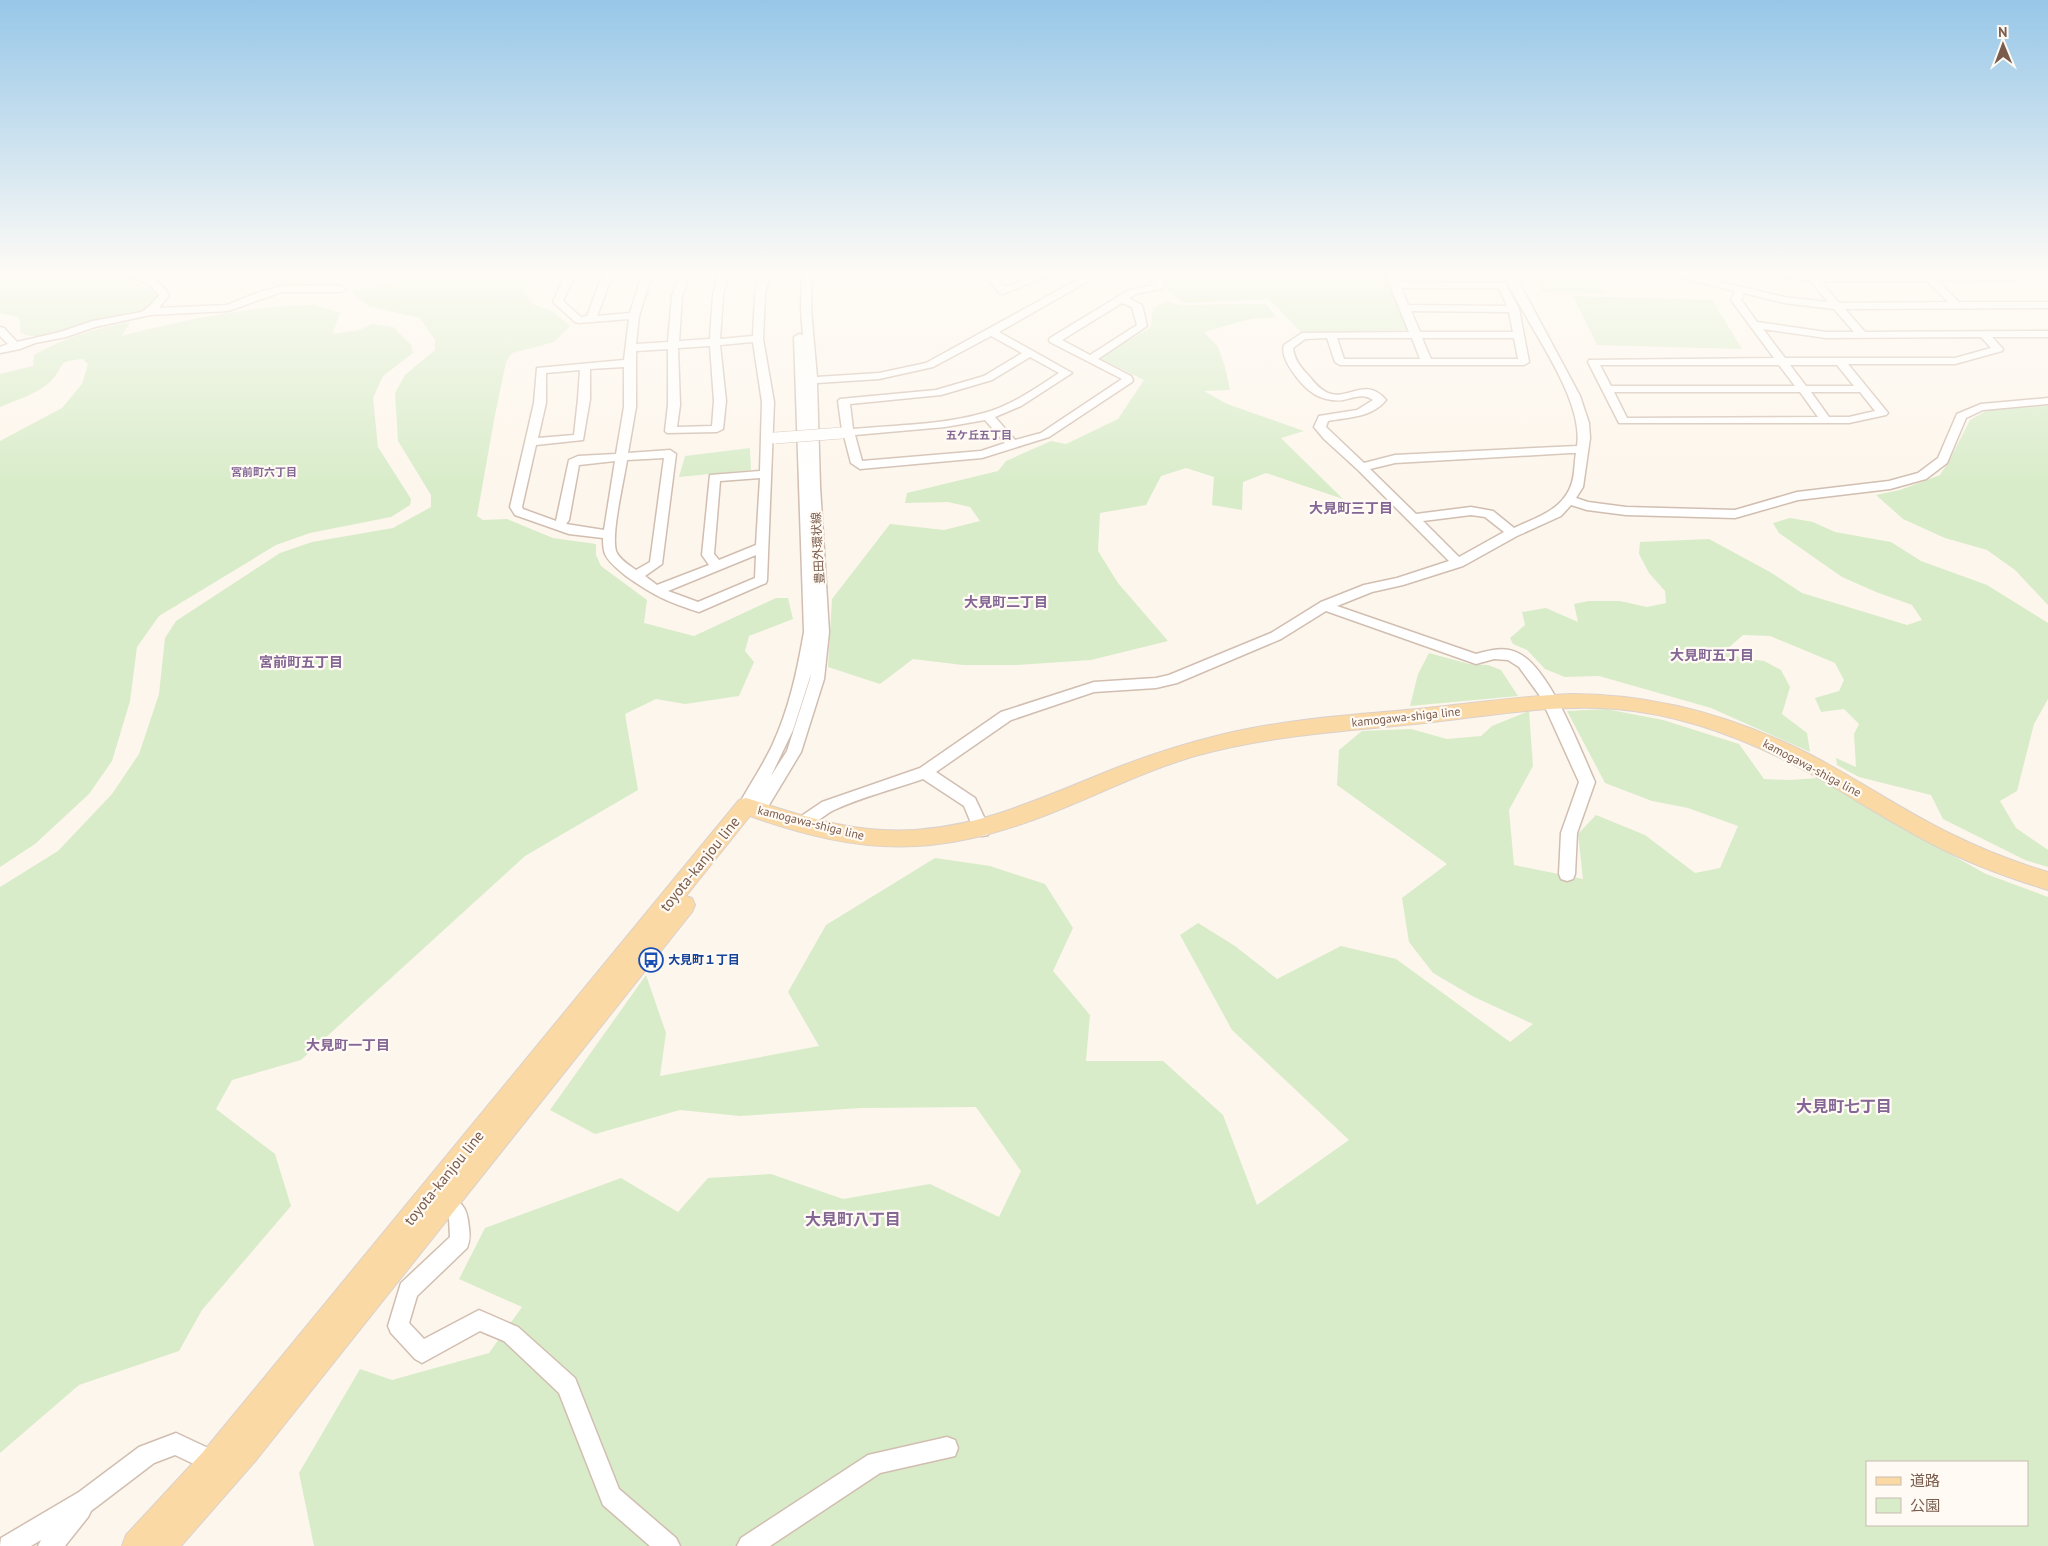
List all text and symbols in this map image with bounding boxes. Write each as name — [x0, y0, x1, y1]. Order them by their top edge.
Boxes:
north arrow — [1978, 20, 2028, 70]
text: N — [1998, 23, 2008, 41]
district label: 五ケ丘五丁目 — [946, 428, 1012, 442]
district label: 宮前町六丁目 — [231, 465, 297, 479]
district label: 大見町三丁目 — [1309, 499, 1393, 517]
street label: 豊田外環状線 — [808, 512, 827, 584]
district label: 大見町二丁目 — [964, 593, 1048, 611]
district label: 大見町五丁目 — [1670, 646, 1754, 664]
district label: 宮前町五丁目 — [259, 653, 343, 671]
street label: kamogawa-shiga line — [1351, 703, 1461, 730]
street label: kamogawa-shiga line — [1761, 735, 1864, 800]
street label: kamogawa-shiga line — [756, 802, 866, 843]
street label: toyota-kanjou line — [655, 812, 744, 915]
bus stop icon: 大見町１丁目 — [638, 947, 664, 973]
place label: 大見町１丁目 — [668, 952, 740, 967]
district label: 大見町一丁目 — [306, 1036, 390, 1054]
district label: 大見町七丁目 — [1796, 1096, 1892, 1116]
street label: toyota-kanjou line — [399, 1126, 488, 1229]
district label: 大見町八丁目 — [805, 1209, 901, 1229]
legend — [1866, 1461, 2028, 1526]
text: 道路 — [1910, 1471, 1940, 1490]
text: 公園 — [1910, 1496, 1940, 1515]

